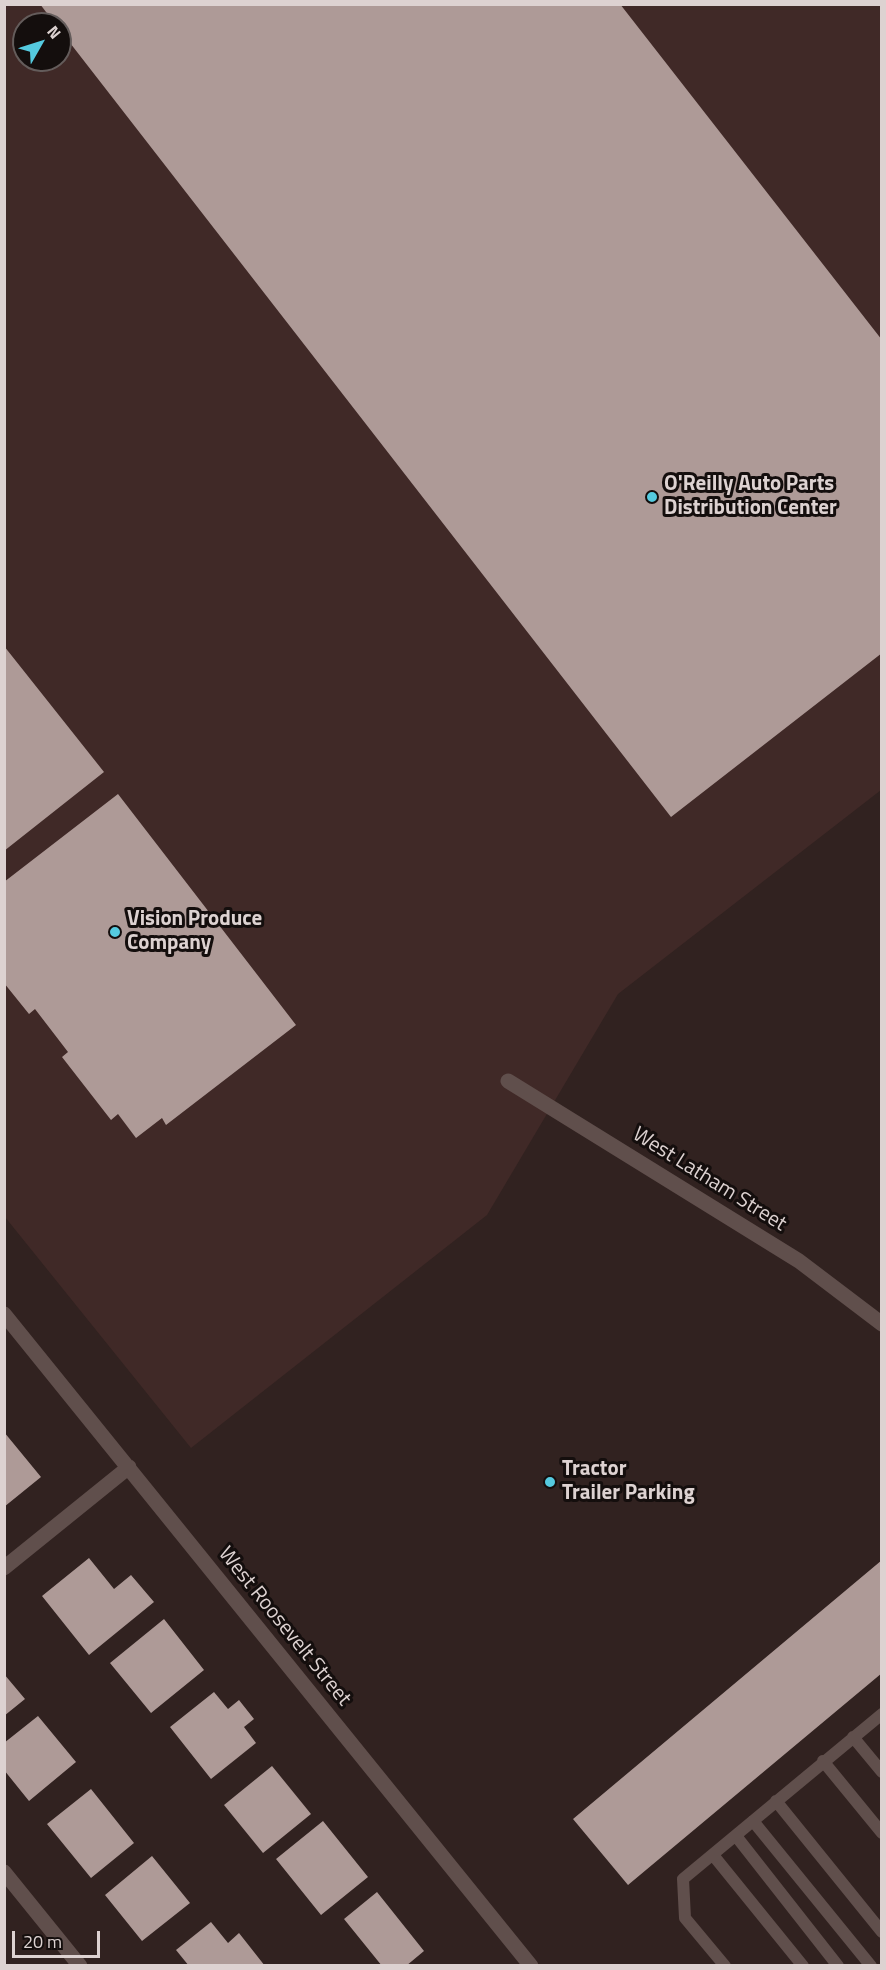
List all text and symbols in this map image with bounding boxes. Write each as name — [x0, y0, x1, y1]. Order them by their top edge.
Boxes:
north arrow — [12, 12, 72, 72]
text: N — [42, 20, 67, 44]
place label: O'Reilly Auto Parts Distribution Center — [664, 472, 837, 522]
marker: O'Reilly Auto Parts Distribution Center — [645, 490, 659, 504]
place label: Vision Produce Company — [127, 907, 262, 957]
marker: Vision Produce Company — [108, 925, 122, 939]
street label: West Latham Street — [627, 1123, 791, 1237]
place label: Tractor Trailer Parking — [562, 1457, 695, 1507]
marker: Tractor Trailer Parking — [543, 1475, 557, 1489]
street label: West Roosevelt Street — [212, 1542, 356, 1712]
scale bar — [15, 1919, 104, 1957]
text: 20 m — [23, 1928, 62, 1955]

